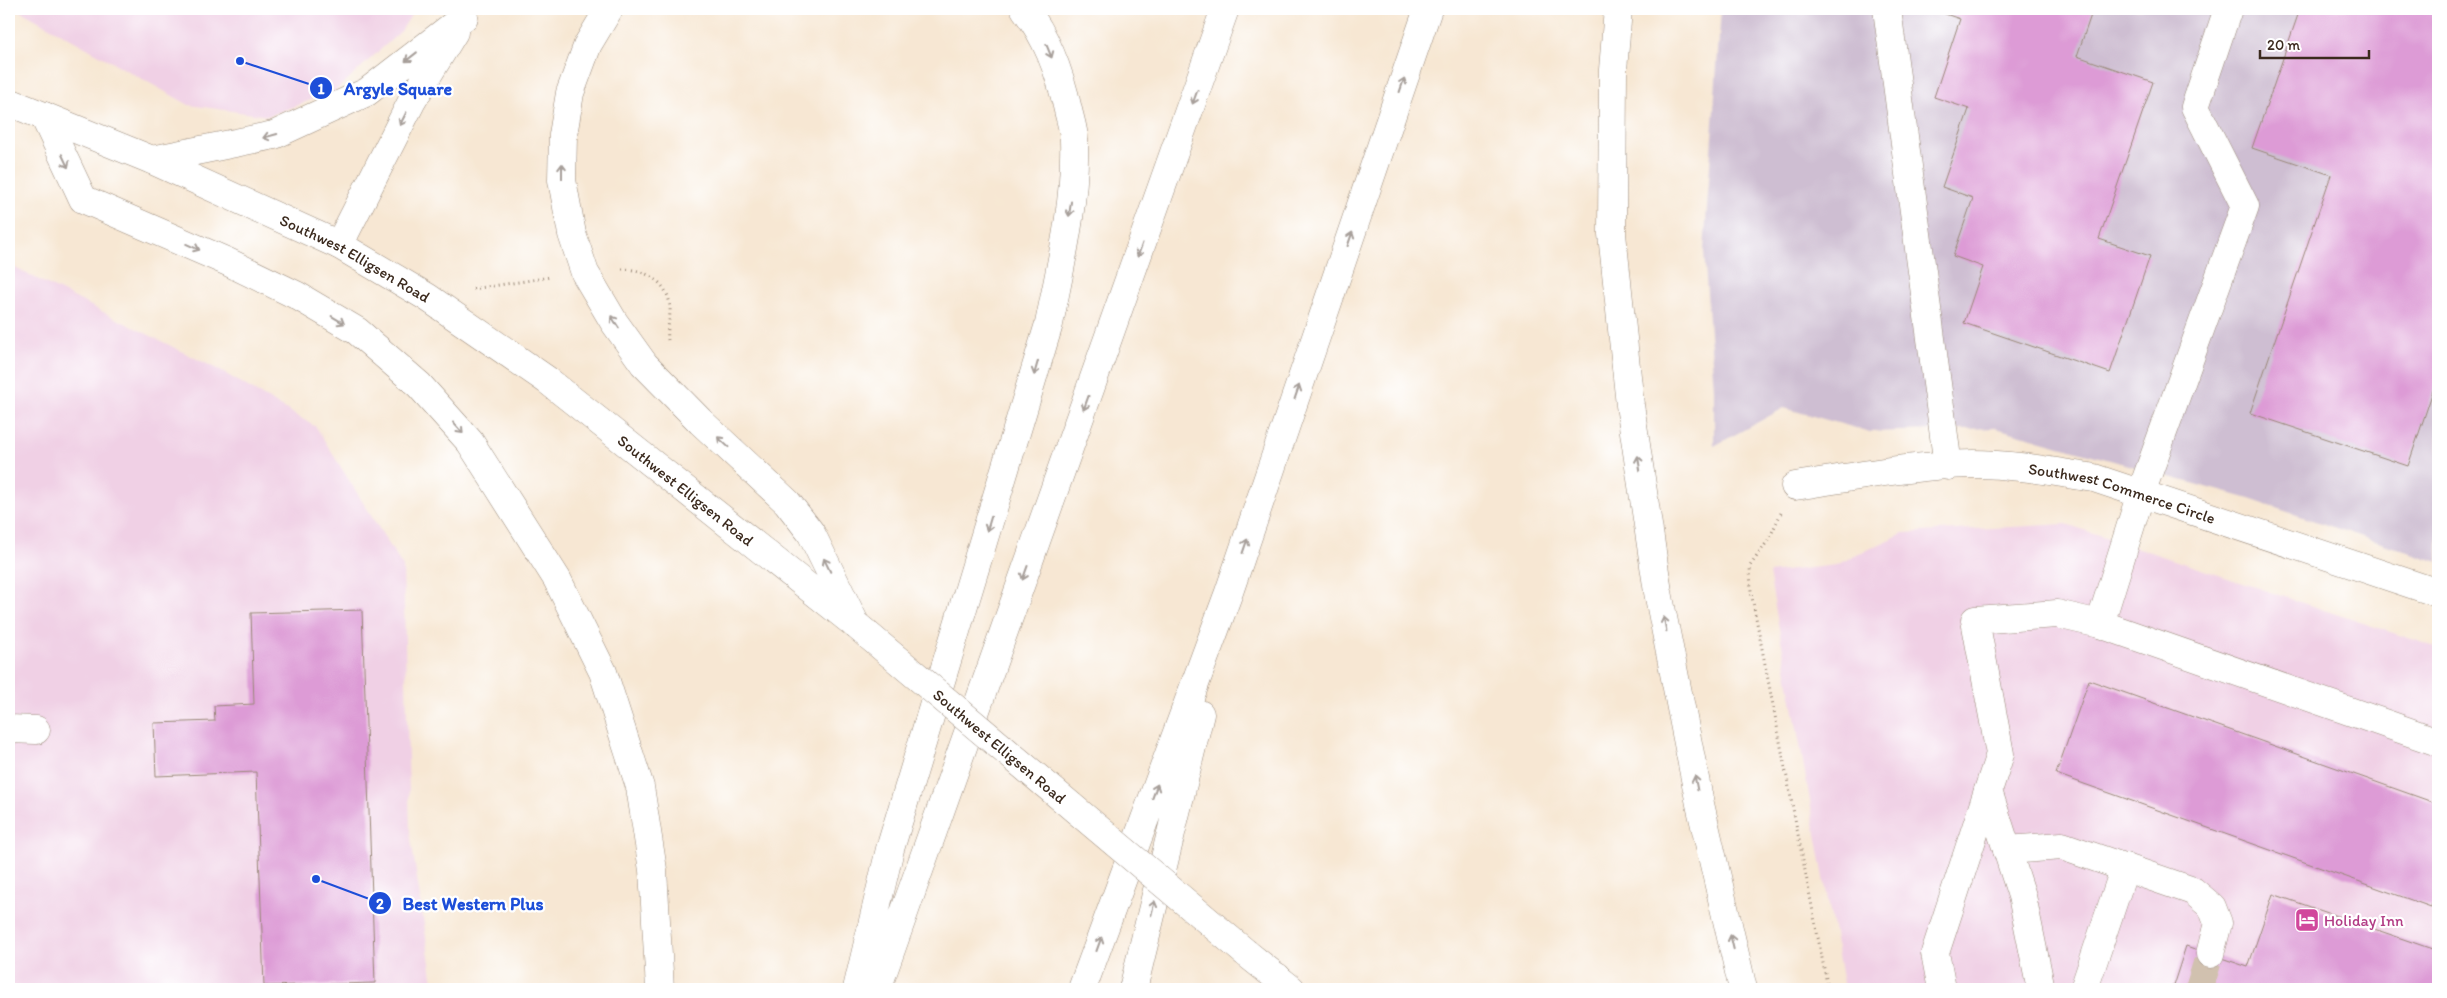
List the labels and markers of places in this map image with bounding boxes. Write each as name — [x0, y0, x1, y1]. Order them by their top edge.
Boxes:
callout: Argyle Square — [309, 72, 462, 105]
callout: Best Western Plus — [367, 887, 553, 920]
hotel icon: Holiday Inn — [2294, 907, 2320, 933]
place label: Holiday Inn — [2324, 911, 2404, 930]

